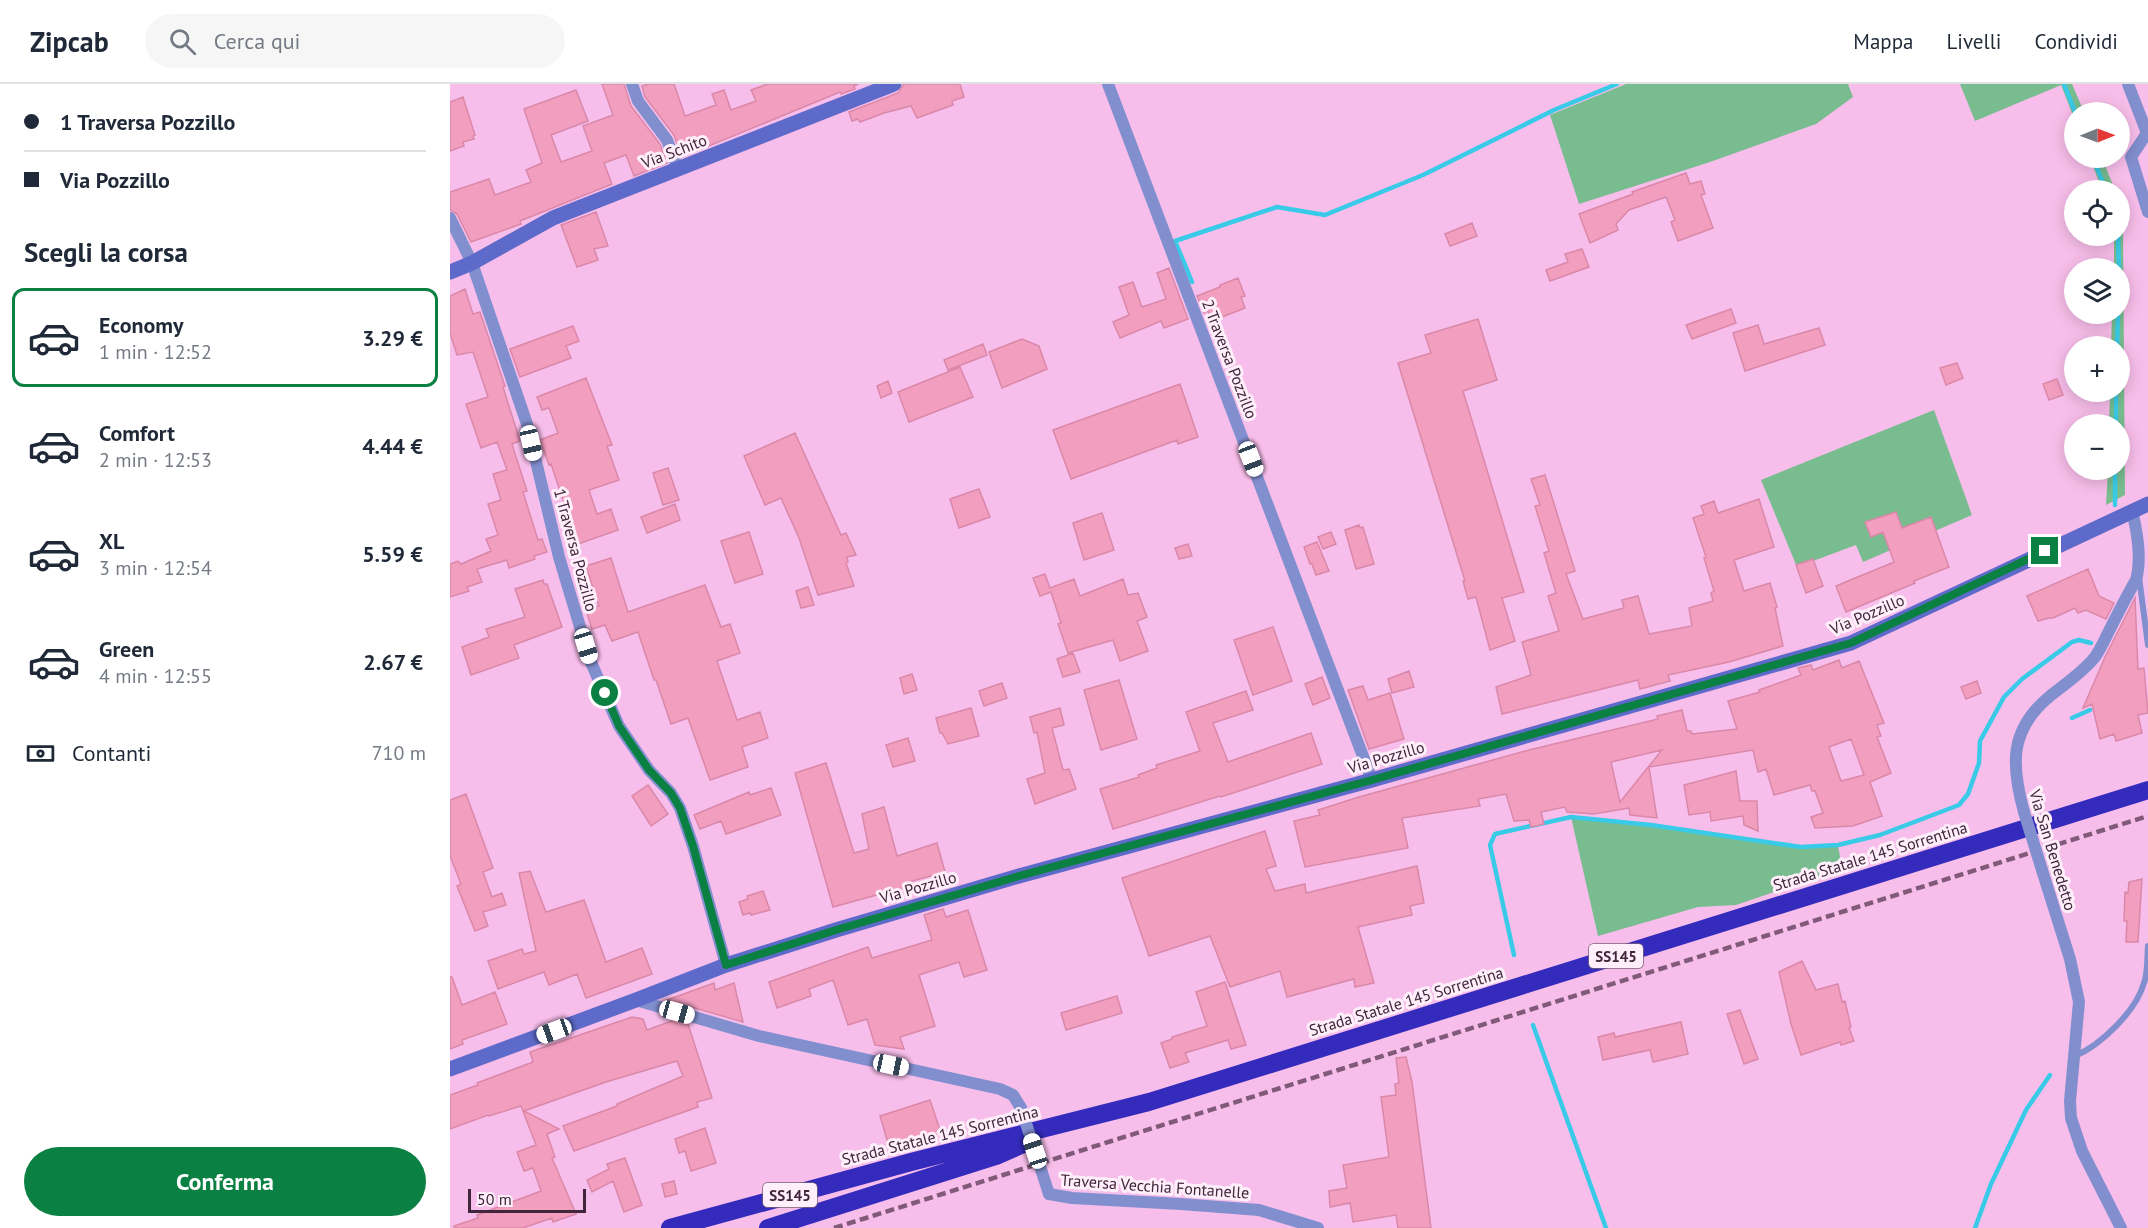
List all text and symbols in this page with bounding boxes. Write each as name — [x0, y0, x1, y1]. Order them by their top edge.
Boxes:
search box — [145, 14, 565, 68]
text: Zipcab — [30, 23, 109, 60]
icon: search — [166, 25, 199, 58]
text: Cerca qui — [214, 27, 301, 55]
text: Mappa — [1853, 28, 1913, 55]
text: Livelli — [1946, 28, 2001, 55]
text: Condividi — [2034, 28, 2118, 55]
north arrow — [2064, 102, 2130, 168]
map controls — [2064, 102, 2130, 480]
text: 1 Traversa Pozzillo — [60, 108, 235, 136]
street label: Via Schito — [638, 129, 709, 173]
text: Via Pozzillo — [60, 166, 170, 194]
button: locate — [2064, 180, 2130, 246]
text: Scegli la corsa — [24, 235, 188, 269]
button: layers — [2064, 258, 2130, 324]
street label: 2 Traversa Pozzillo — [1198, 296, 1262, 422]
icon: car — [27, 311, 81, 365]
text: Economy — [99, 311, 183, 339]
text: 3.29 € — [362, 324, 423, 352]
button: + — [2064, 336, 2130, 402]
text: 1 min · 12:52 — [99, 339, 212, 365]
button: − — [2064, 414, 2130, 480]
icon: car — [27, 419, 81, 473]
text: Comfort — [99, 419, 175, 447]
car — [518, 423, 544, 463]
text: 4.44 € — [362, 432, 423, 460]
car — [1236, 439, 1266, 479]
text: 2 min · 12:53 — [99, 447, 212, 473]
street label: 1 Traversa Pozzillo — [550, 486, 602, 614]
icon: car — [27, 527, 81, 581]
text: XL — [99, 527, 124, 555]
route end — [2031, 537, 2058, 564]
text: 5.59 € — [362, 540, 423, 568]
text: 3 min · 12:54 — [99, 555, 212, 581]
street label: Via Pozzillo — [1826, 589, 1907, 639]
car — [572, 626, 600, 666]
icon: car — [27, 635, 81, 689]
text: Green — [99, 635, 154, 663]
text: 2.67 € — [363, 648, 423, 676]
text: 4 min · 12:55 — [99, 663, 212, 689]
route start — [591, 679, 618, 706]
icon: cash — [24, 737, 57, 770]
street label: Via Pozzillo — [1344, 737, 1427, 778]
text: Contanti — [72, 739, 151, 767]
text: 710 m — [372, 740, 426, 766]
street label: Via San Benedetto — [2025, 786, 2081, 913]
street label: Strada Statale 145 Sorrentina — [1770, 817, 1970, 895]
street label: Via Pozzillo — [876, 867, 959, 908]
road number: SS145 — [1589, 944, 1643, 968]
street label: Strada Statale 145 Sorrentina — [1306, 962, 1506, 1040]
car — [657, 998, 697, 1026]
car — [534, 1016, 574, 1046]
car — [872, 1052, 910, 1078]
street label: Strada Statale 145 Sorrentina — [840, 1101, 1040, 1169]
car — [1021, 1131, 1049, 1171]
button: Conferma — [24, 1147, 426, 1216]
street label: Traversa Vecchia Fontanelle — [1060, 1169, 1250, 1203]
road number: SS145 — [763, 1183, 817, 1207]
scale bar — [468, 1186, 586, 1214]
text: 50 m — [477, 1189, 512, 1209]

